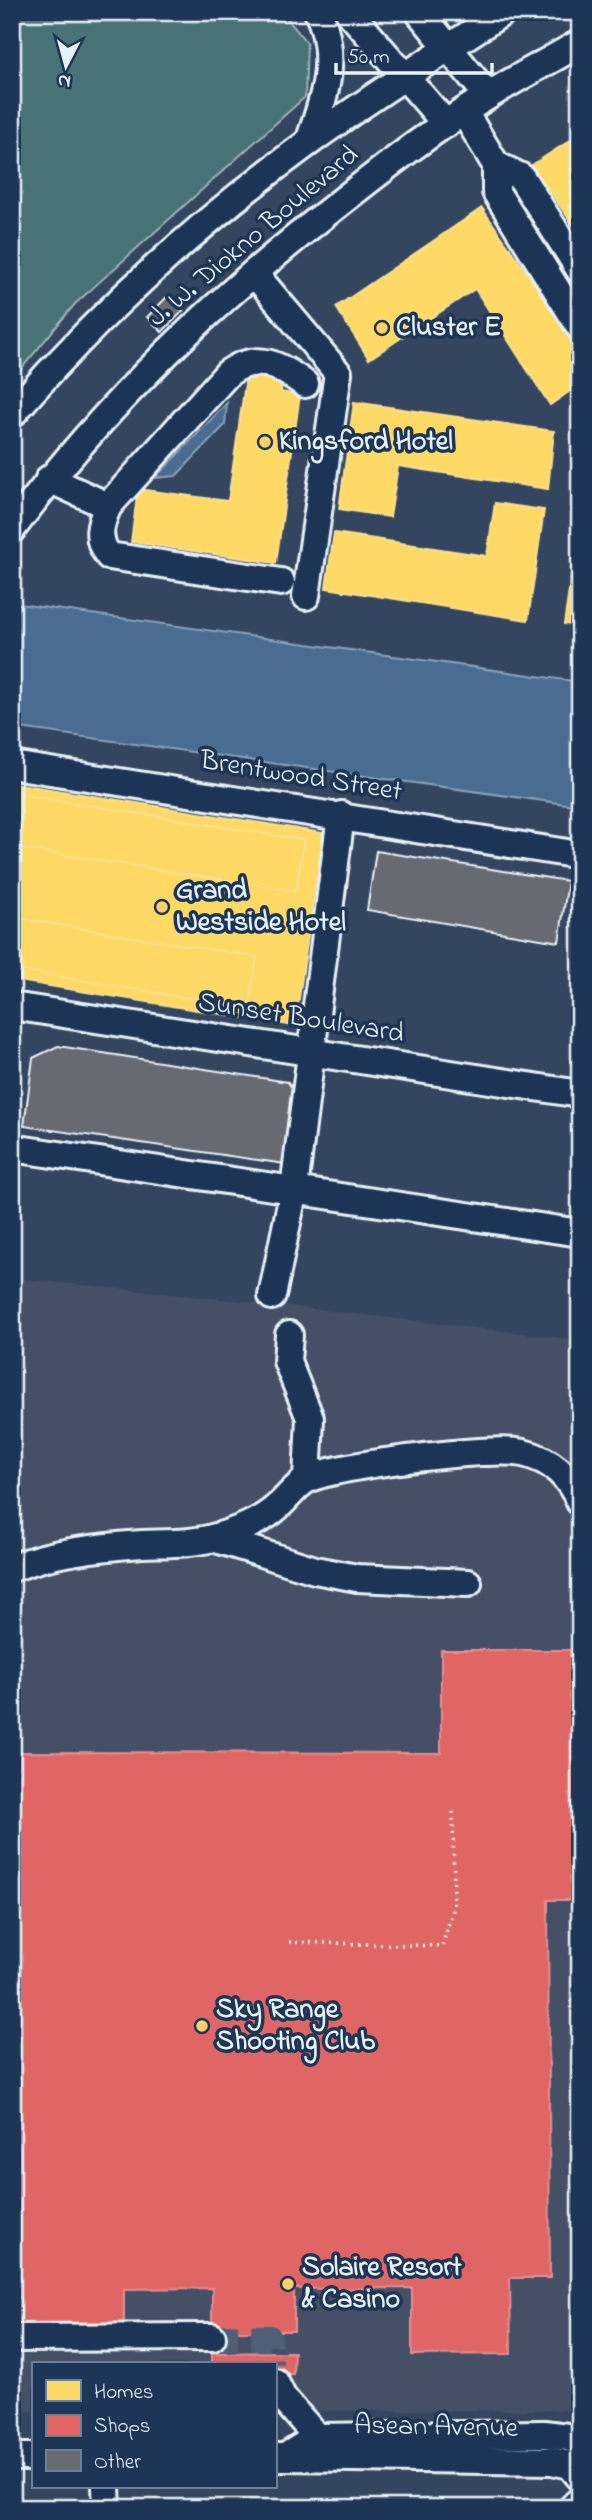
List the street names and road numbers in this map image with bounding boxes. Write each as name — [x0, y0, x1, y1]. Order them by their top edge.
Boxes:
street label: J. W. Diokno Boulevard — [139, 136, 369, 338]
street label: Brentwood Street — [196, 741, 405, 813]
street label: Sunset Boulevard — [195, 982, 407, 1056]
street label: Asean Avenue — [354, 2406, 519, 2450]

